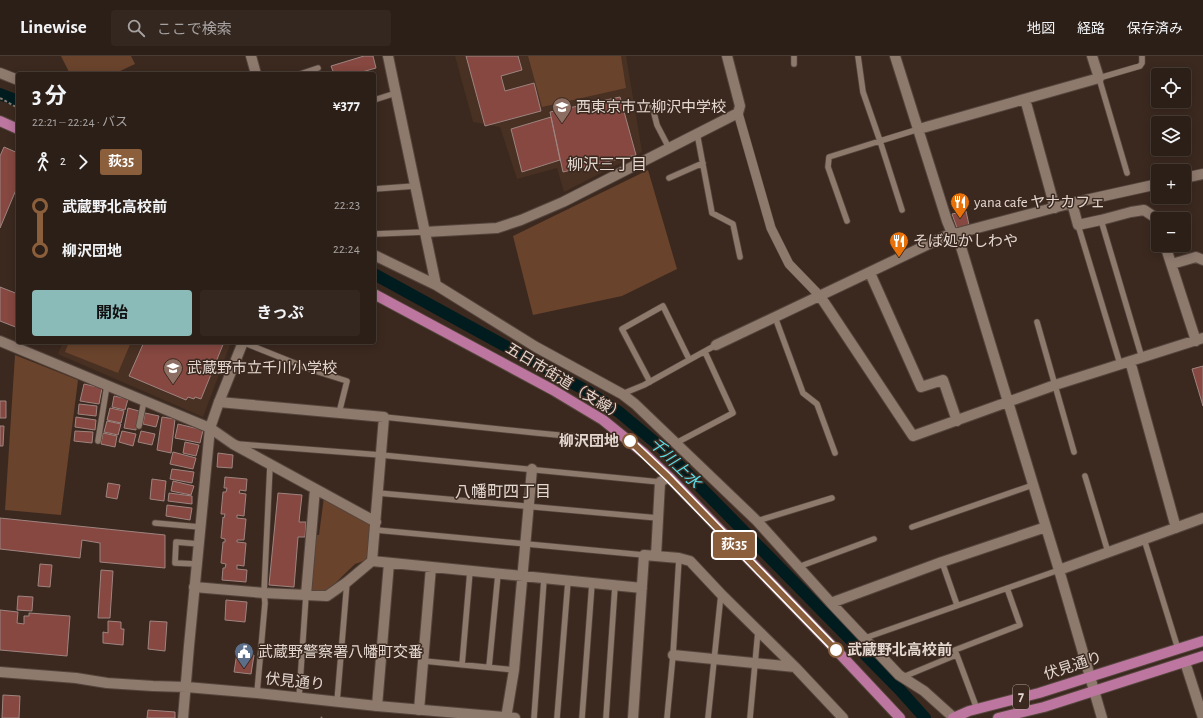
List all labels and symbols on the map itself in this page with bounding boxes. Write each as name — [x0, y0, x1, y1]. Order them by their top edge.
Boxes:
school or university icon: 西東京市立柳沢中学校 — [551, 96, 573, 124]
place label: 西東京市立柳沢中学校 — [576, 99, 726, 115]
district label: 柳沢三丁目 — [567, 156, 647, 173]
restaurant icon: yana cafe ヤナカフェ — [949, 191, 971, 219]
place label: yana cafe ヤナカフェ — [973, 195, 1105, 210]
restaurant icon: そば処かしわや — [888, 230, 910, 258]
place label: そば処かしわや — [913, 233, 1018, 249]
street label: 五日市街道（支線） — [503, 340, 627, 423]
school or university icon: 武蔵野市立千川小学校 — [162, 357, 184, 385]
place label: 武蔵野市立千川小学校 — [187, 360, 337, 376]
place label: 柳沢団地 — [559, 433, 619, 449]
marker: 柳沢団地 — [622, 433, 638, 449]
water label: 千川上水 — [646, 434, 706, 492]
district label: 八幡町四丁目 — [455, 483, 551, 500]
line badge: 荻35 — [711, 532, 757, 558]
public building icon: 武蔵野警察署八幡町交番 — [233, 641, 255, 669]
place label: 武蔵野北高校前 — [847, 641, 952, 658]
marker: 武蔵野北高校前 — [828, 642, 844, 658]
place label: 武蔵野警察署八幡町交番 — [258, 644, 423, 660]
street label: 伏見通り — [1042, 649, 1104, 682]
street label: 伏見通り — [264, 670, 326, 693]
road number: 7 — [1013, 685, 1029, 709]

